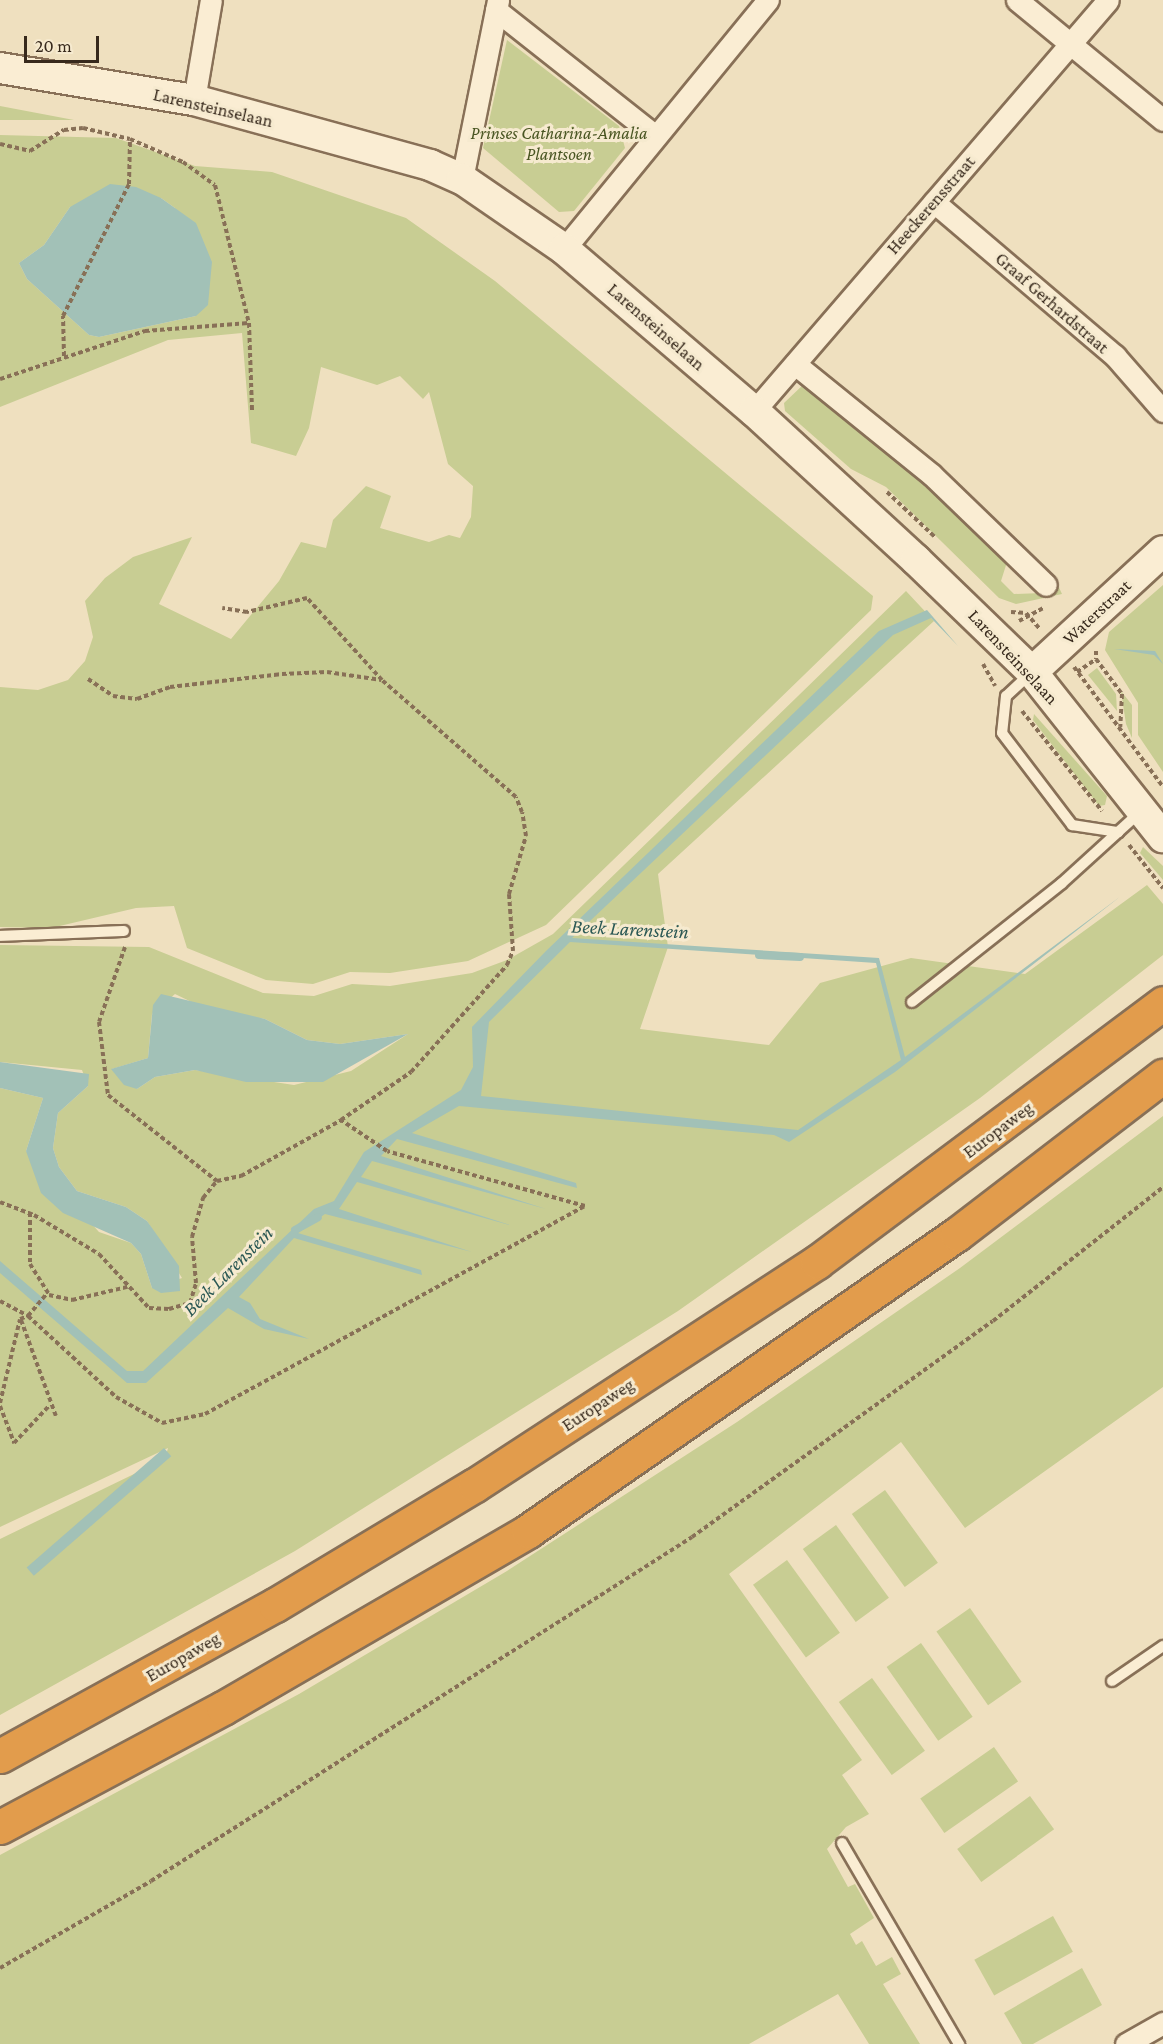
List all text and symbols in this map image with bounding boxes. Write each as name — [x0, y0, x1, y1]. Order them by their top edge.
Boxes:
scale bar — [27, 24, 102, 62]
text: 20 m — [35, 36, 72, 56]
street label: Larensteinselaan — [151, 84, 275, 132]
park label: Prinses Catharina-Amalia Plantsoen — [471, 123, 647, 166]
street label: Heeckerensstraat — [882, 151, 980, 259]
street label: Graaf Gerhardstraat — [991, 248, 1113, 358]
street label: Larensteinselaan — [603, 279, 709, 375]
street label: Waterstraat — [1058, 575, 1136, 649]
street label: Larensteinselaan — [963, 605, 1063, 709]
water label: Beek Larenstein — [571, 914, 689, 944]
street label: Europaweg — [959, 1097, 1037, 1163]
water label: Beek Larenstein — [178, 1221, 278, 1321]
street label: Europaweg — [558, 1374, 638, 1436]
street label: Europaweg — [142, 1627, 224, 1687]

